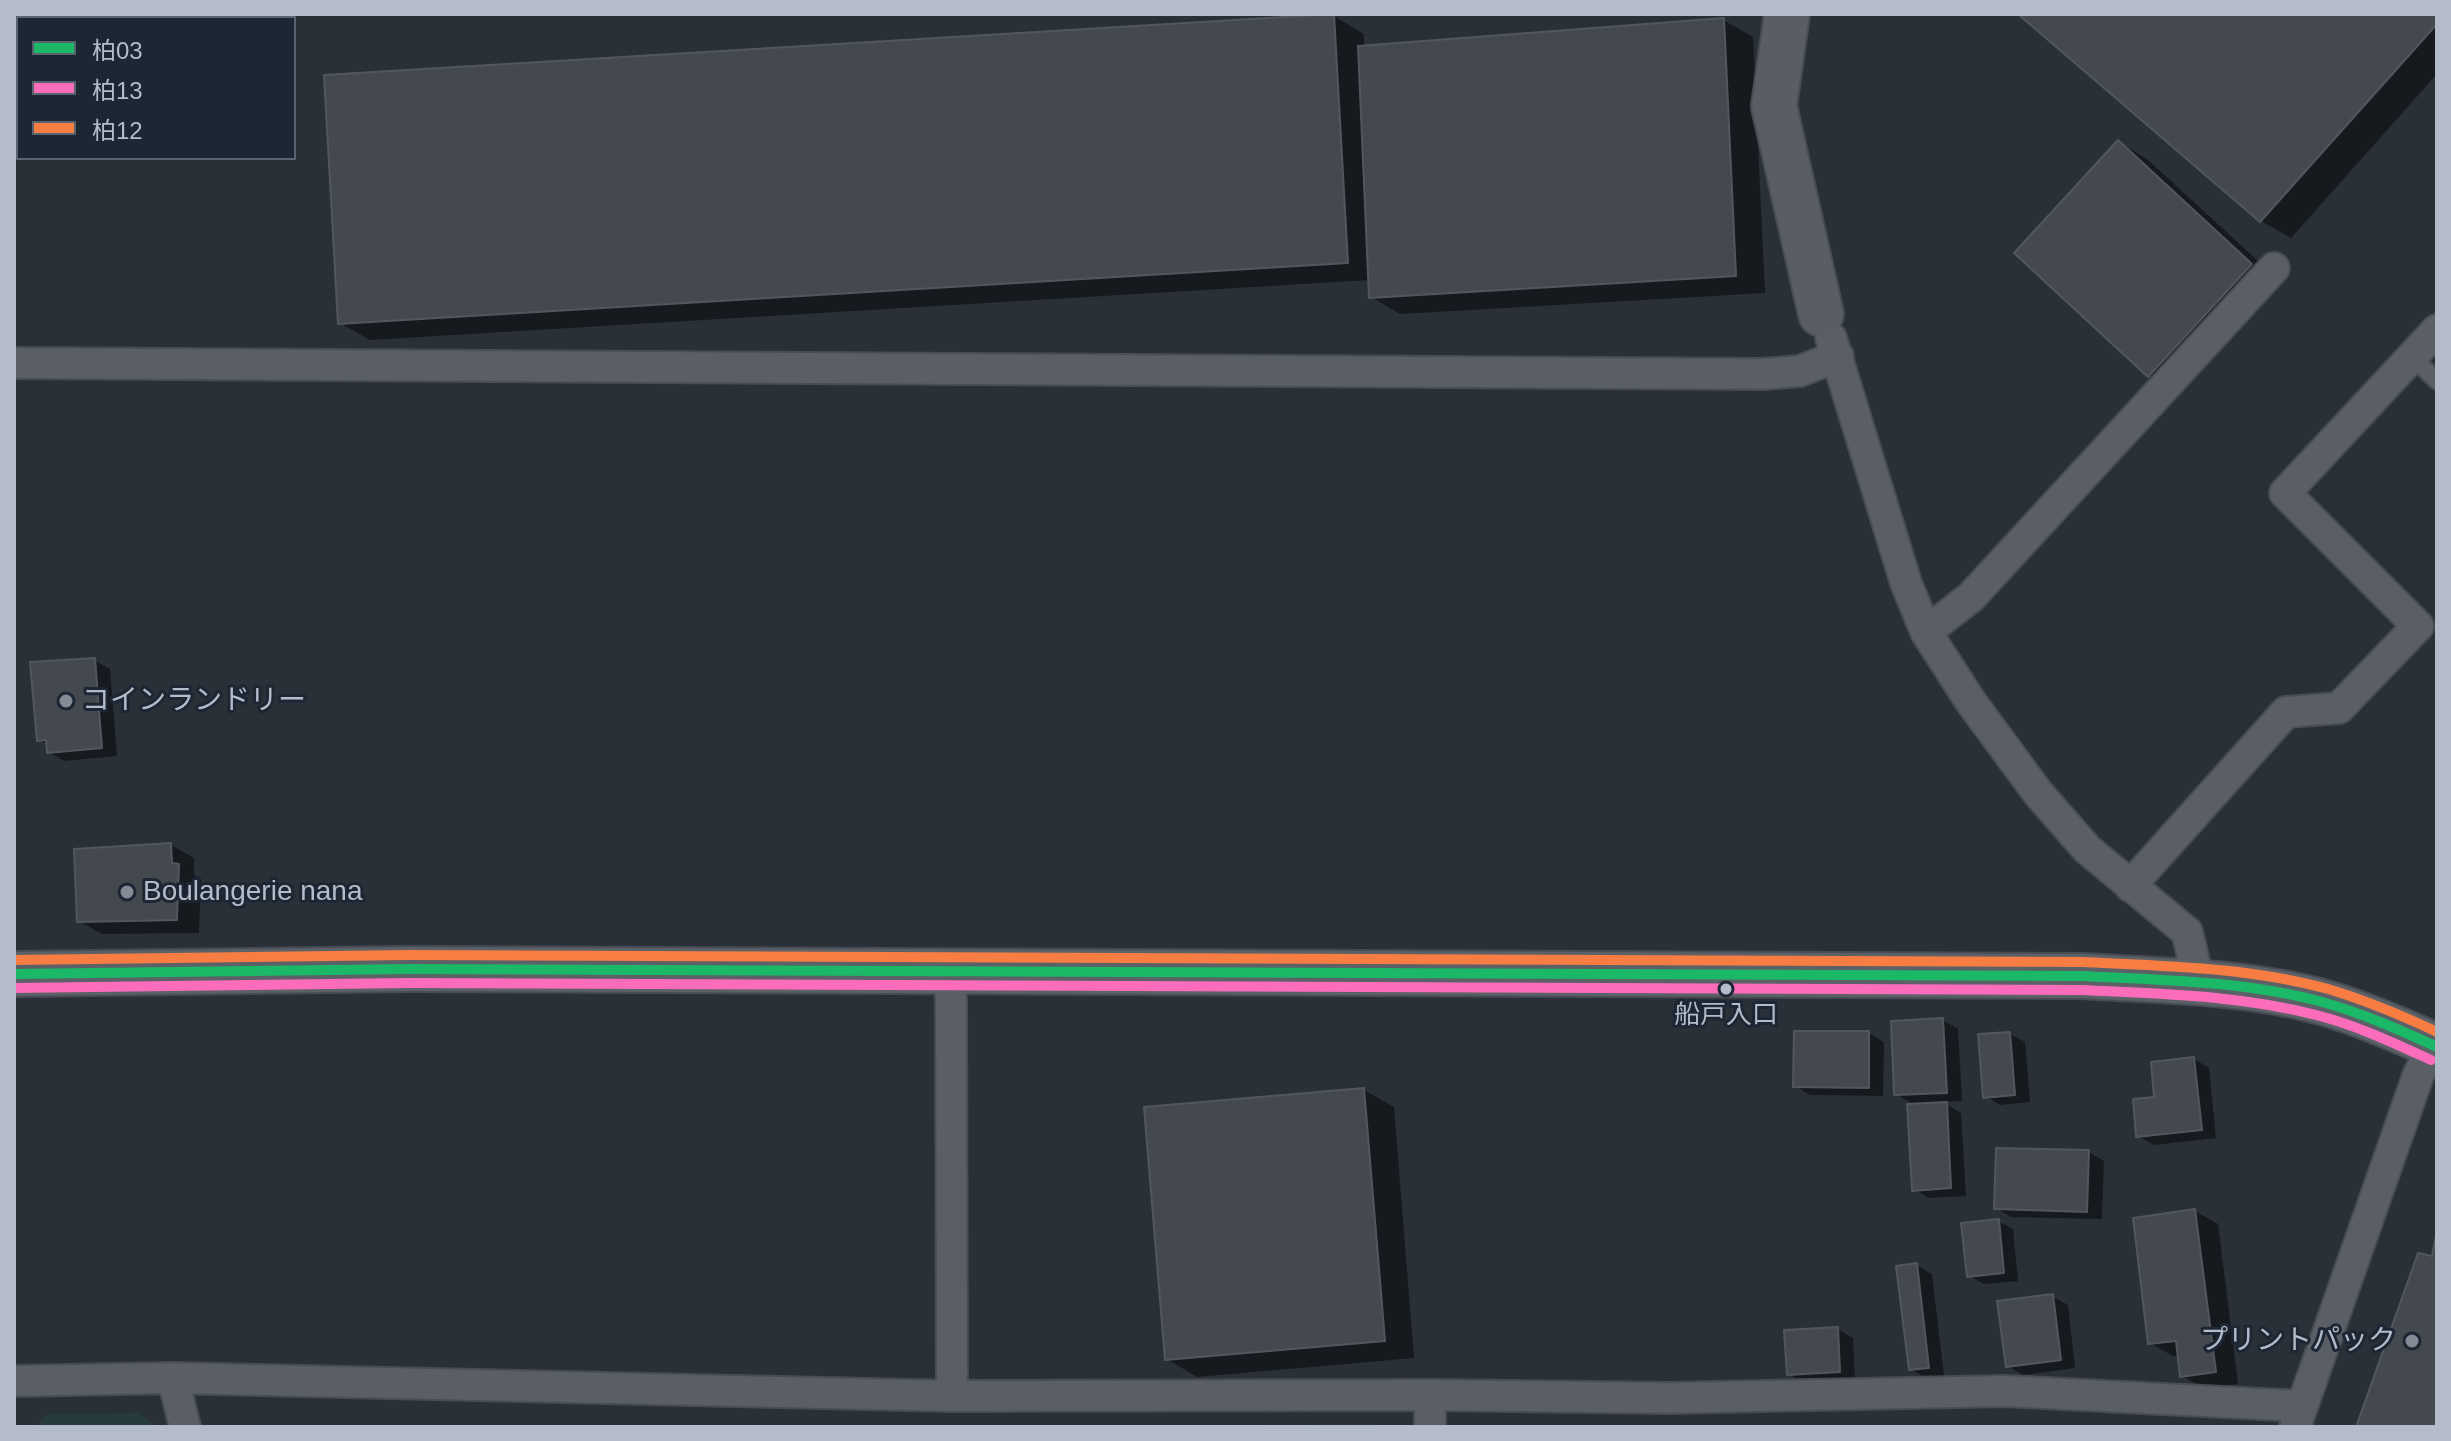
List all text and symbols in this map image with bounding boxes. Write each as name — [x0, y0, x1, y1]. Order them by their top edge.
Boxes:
legend — [16, 16, 296, 160]
text: 柏03 — [92, 37, 143, 64]
text: 柏13 — [92, 77, 143, 104]
text: 柏12 — [92, 117, 143, 144]
place label: コインランドリー — [82, 684, 306, 718]
marker: コインランドリー — [57, 692, 75, 710]
place label: Boulangerie nana — [143, 875, 363, 909]
marker: Boulangerie nana — [118, 883, 136, 901]
marker: 船戸入口 — [1718, 981, 1734, 997]
place label: 船戸入口 — [1674, 1000, 1778, 1032]
place label: プリントパック — [2200, 1324, 2396, 1358]
marker: プリントパック — [2403, 1332, 2421, 1350]

